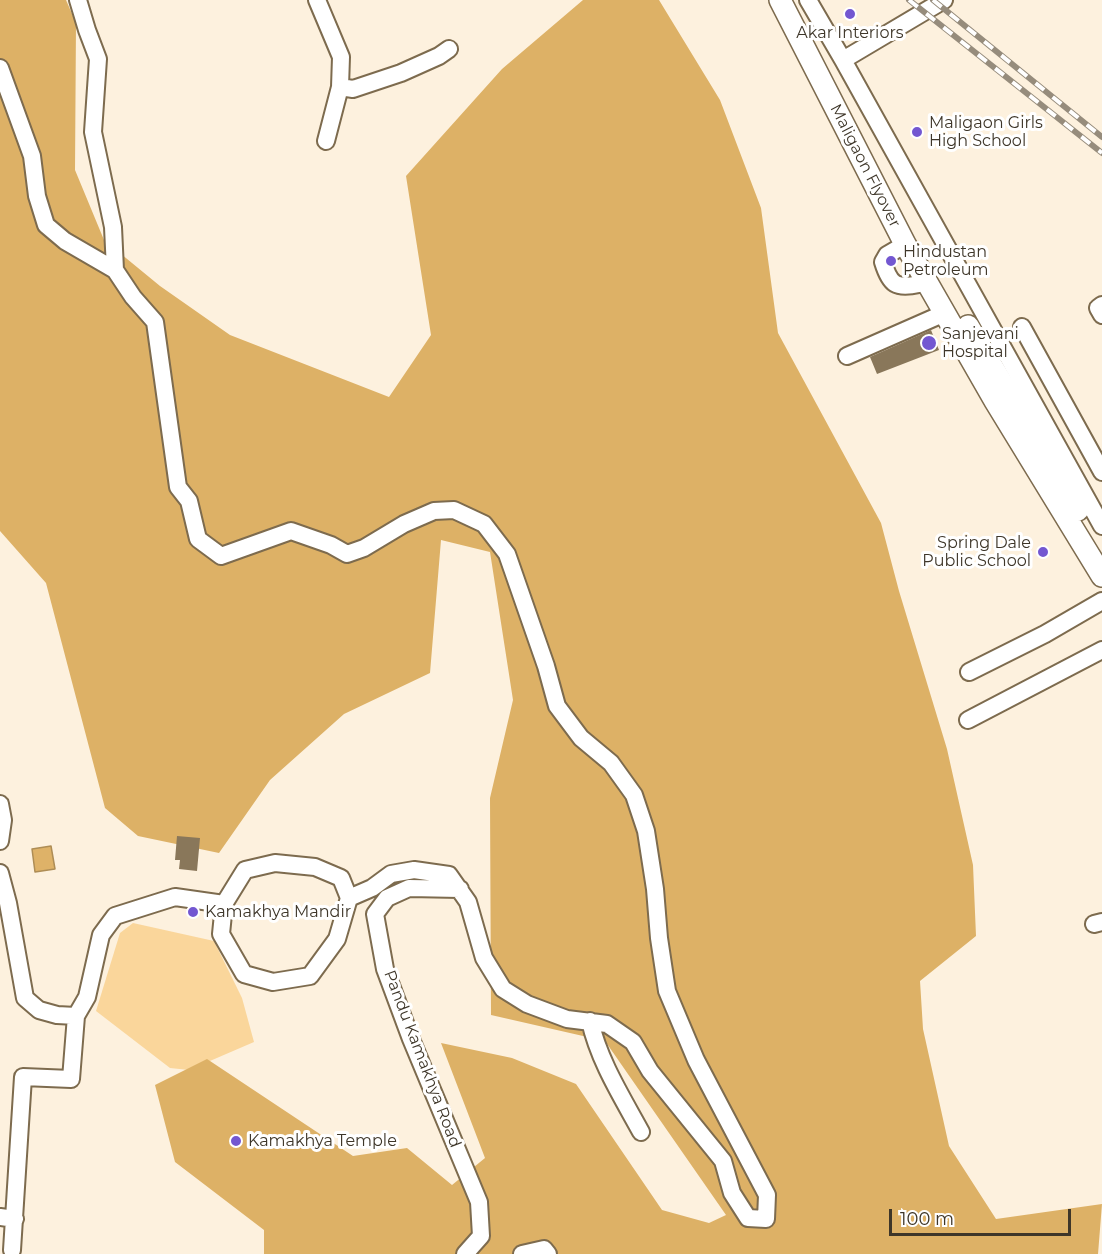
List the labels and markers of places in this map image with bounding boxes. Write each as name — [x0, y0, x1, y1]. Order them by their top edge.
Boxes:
marker: Akar Interiors — [843, 7, 857, 21]
place label: Akar Interiors — [796, 23, 904, 43]
place label: Maligaon Girls High School — [929, 113, 1043, 151]
marker: Maligaon Girls High School — [910, 125, 924, 139]
place label: Hindustan Petroleum — [903, 242, 988, 280]
marker: Hindustan Petroleum — [884, 254, 898, 268]
place label: Sanjevani Hospital — [942, 324, 1019, 362]
marker: Sanjevani Hospital — [920, 334, 938, 352]
place label: Spring Dale Public School — [922, 533, 1031, 571]
marker: Spring Dale Public School — [1036, 545, 1050, 559]
place label: Kamakhya Mandir — [205, 902, 351, 922]
marker: Kamakhya Mandir — [186, 905, 200, 919]
place label: Kamakhya Temple — [248, 1131, 397, 1151]
marker: Kamakhya Temple — [229, 1134, 243, 1148]

